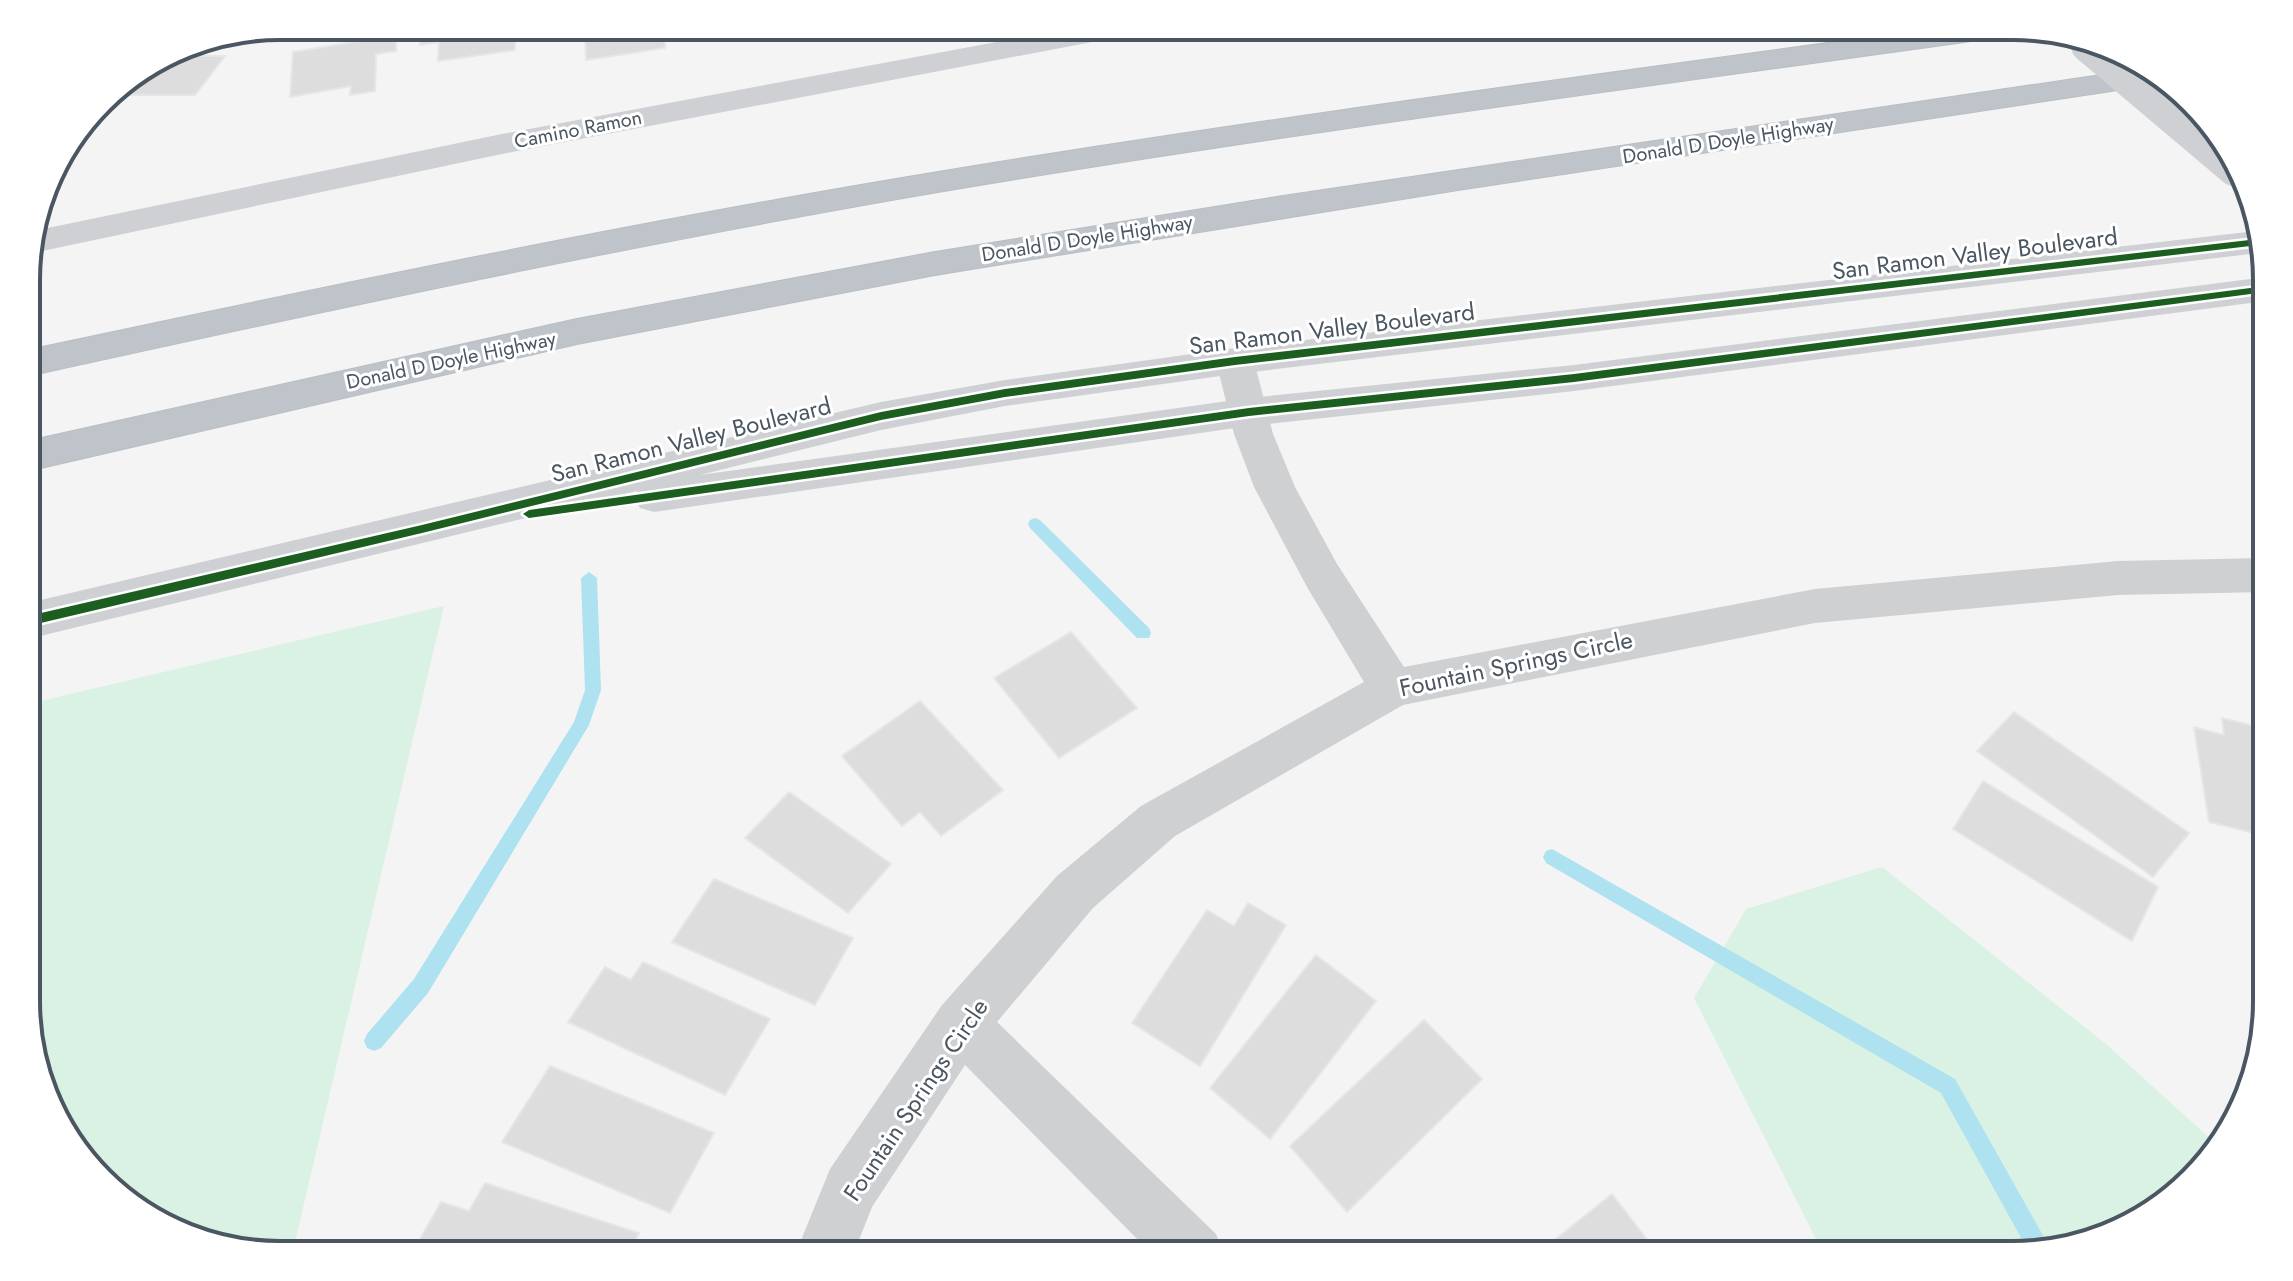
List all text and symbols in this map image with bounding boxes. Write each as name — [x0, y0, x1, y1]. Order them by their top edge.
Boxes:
street label: Camino Ramon — [512, 103, 644, 156]
street label: Donald D Doyle Highway — [1620, 109, 1836, 172]
street label: Donald D Doyle Highway — [979, 207, 1195, 270]
street label: San Ramon Valley Boulevard — [1830, 219, 2120, 288]
street label: San Ramon Valley Boulevard — [1187, 294, 1477, 363]
street label: Donald D Doyle Highway — [344, 324, 559, 397]
street label: San Ramon Valley Boulevard — [547, 388, 835, 491]
street label: Fountain Springs Circle — [1396, 622, 1636, 705]
street label: Fountain Springs Circle — [835, 992, 996, 1208]

